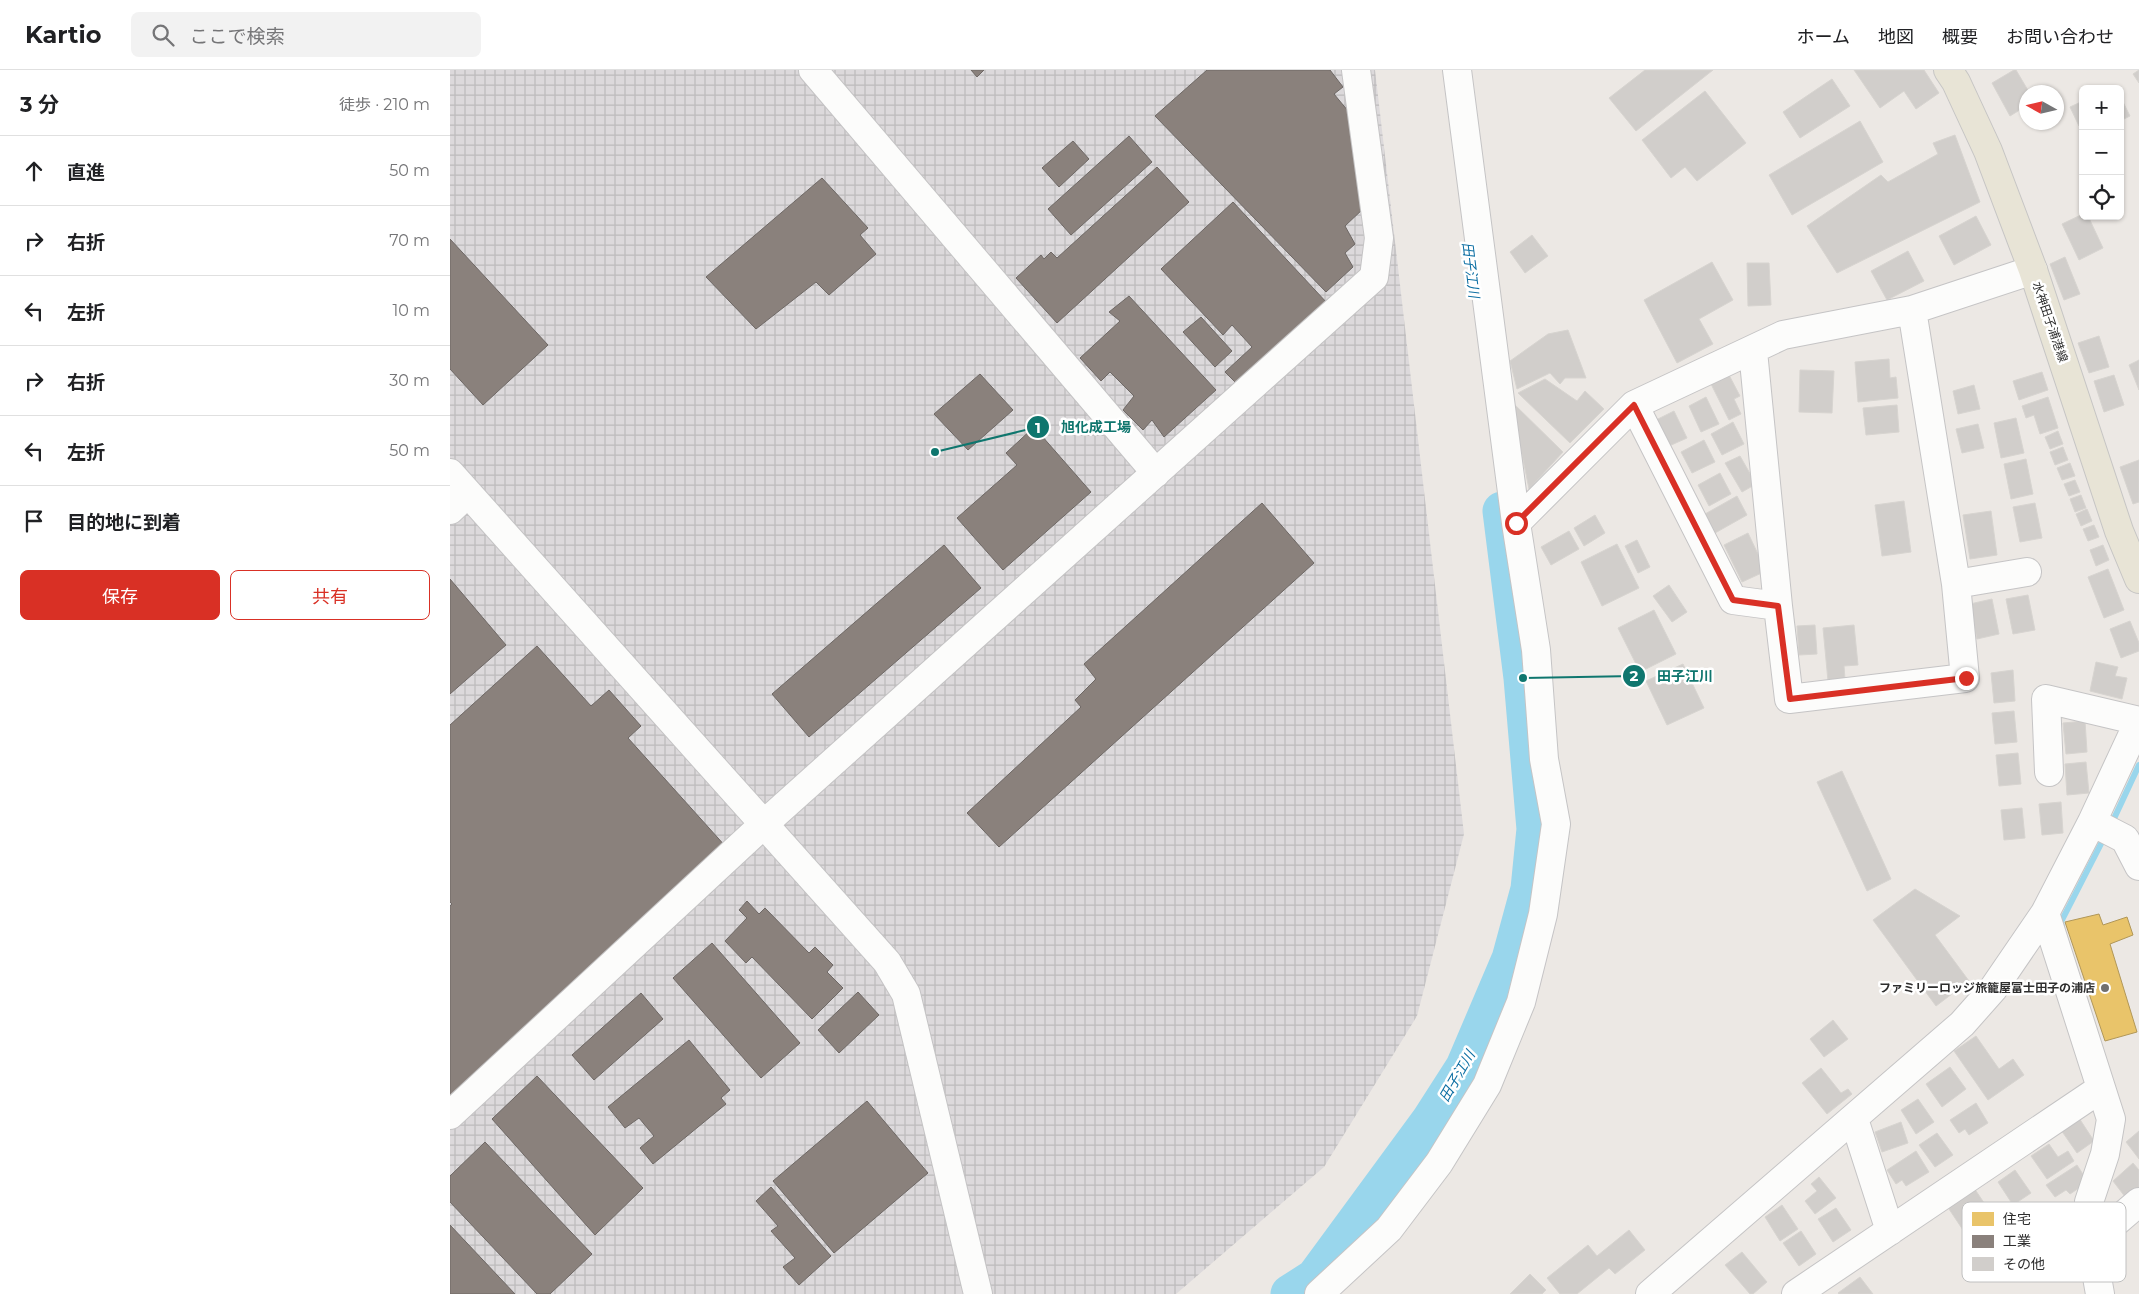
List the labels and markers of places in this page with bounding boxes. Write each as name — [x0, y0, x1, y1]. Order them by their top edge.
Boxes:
callout: 旭化成工場 — [1026, 413, 1141, 442]
callout: 田子江川 — [1622, 661, 1723, 690]
place label: ファミリーロッジ旅籠屋富士田子の浦店 — [1879, 980, 2095, 995]
marker: ファミリーロッジ旅籠屋富士田子の浦店 — [2099, 982, 2111, 994]

